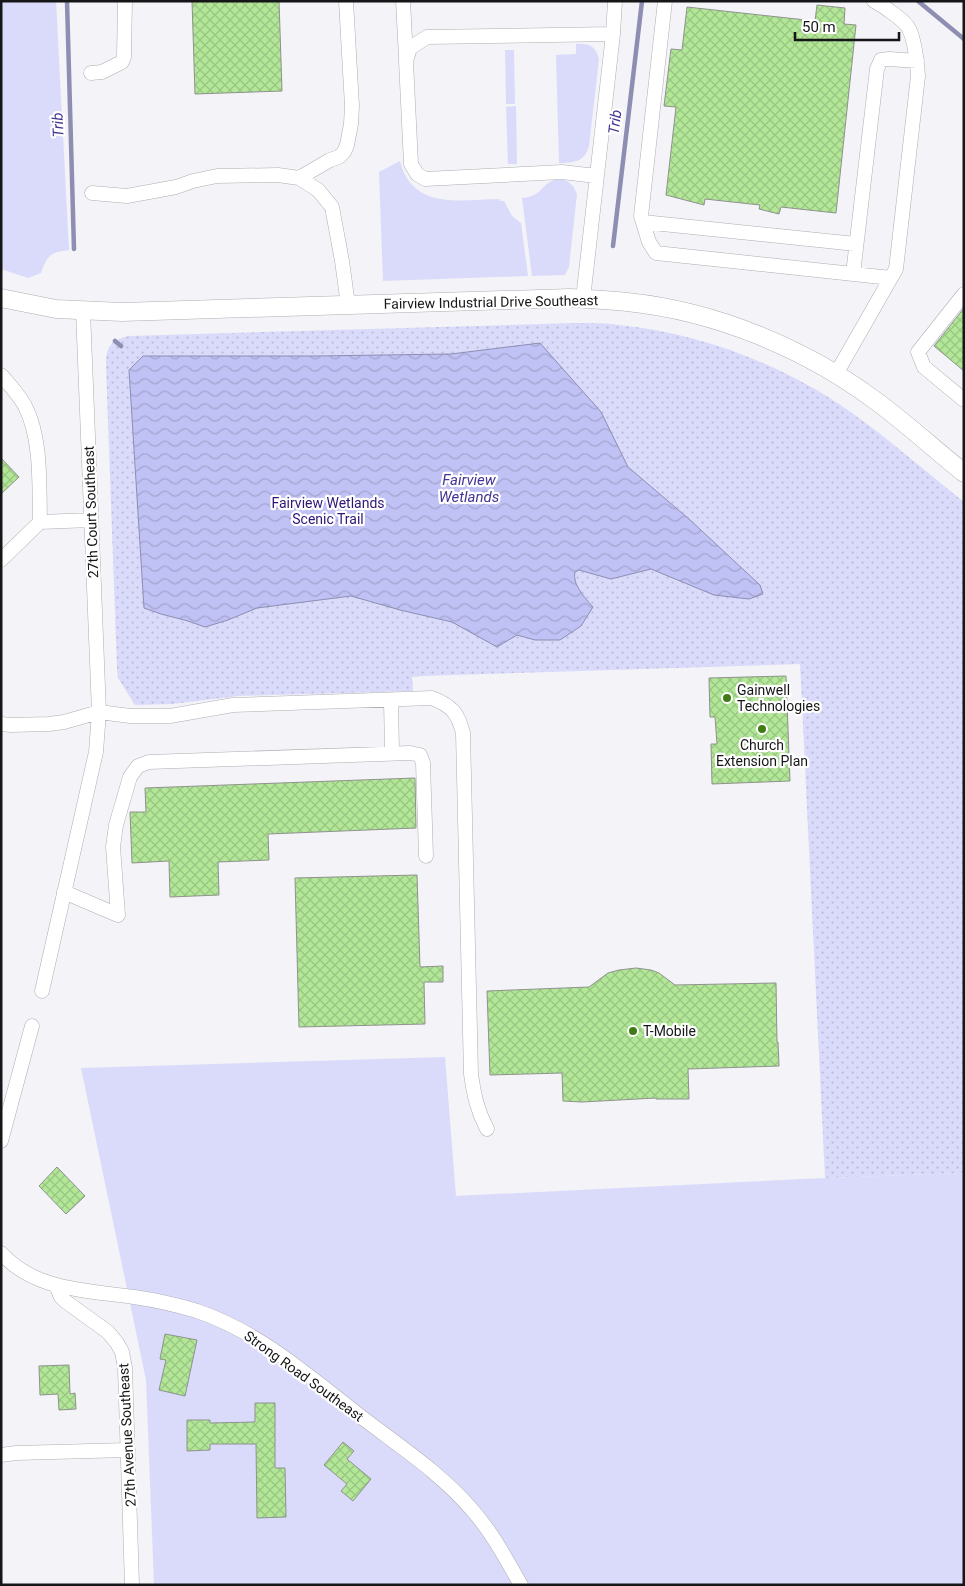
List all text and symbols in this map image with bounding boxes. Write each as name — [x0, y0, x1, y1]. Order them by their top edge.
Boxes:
scale bar — [795, 10, 899, 42]
text: 50 m — [802, 18, 836, 36]
water label: Trib — [605, 109, 625, 135]
water label: Trib — [49, 112, 67, 138]
street label: Fairview Industrial Drive Southeast — [384, 292, 599, 312]
street label: 27th Court Southeast — [81, 445, 101, 579]
water label: Fairview Wetlands — [439, 471, 499, 506]
park label: Fairview Wetlands Scenic Trail — [271, 495, 385, 527]
place label: Gainwell Technologies — [737, 682, 820, 714]
marker: Gainwell Technologies — [721, 692, 733, 704]
marker: Church Extension Plan — [756, 723, 768, 735]
place label: Church Extension Plan — [716, 737, 808, 769]
place label: T-Mobile — [643, 1023, 696, 1039]
marker: T-Mobile — [627, 1025, 639, 1037]
street label: Strong Road Southeast — [241, 1327, 367, 1425]
street label: 27th Avenue Southeast — [115, 1362, 139, 1507]

